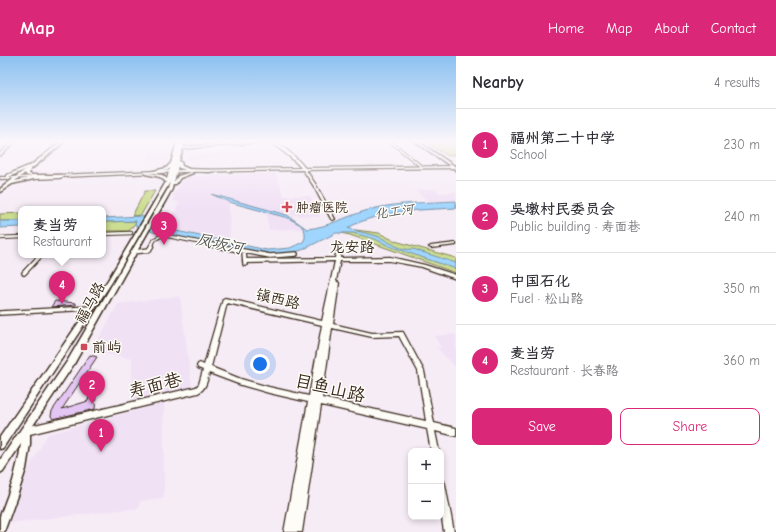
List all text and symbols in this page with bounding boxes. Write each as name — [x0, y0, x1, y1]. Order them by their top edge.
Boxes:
text: Map — [20, 17, 55, 39]
text: Home — [548, 20, 584, 37]
text: Map — [606, 20, 632, 37]
text: About — [654, 20, 689, 37]
text: Contact — [711, 20, 756, 37]
text: Nearby — [472, 73, 523, 92]
text: 4 results — [714, 75, 760, 90]
text: 福州第二十中学 — [510, 129, 615, 147]
text: 1 — [482, 137, 488, 152]
text: 230 m — [724, 137, 760, 152]
text: School — [510, 147, 547, 162]
place label: 肿瘤医院 — [296, 200, 348, 215]
text: 吴墩村民委员会 — [510, 200, 615, 218]
marker: 肿瘤医院 — [281, 201, 293, 213]
water label: 化工河 — [374, 201, 416, 222]
popup — [18, 206, 106, 258]
text: 2 — [482, 209, 488, 224]
text: 240 m — [724, 209, 760, 224]
pin: 3 — [151, 212, 177, 245]
text: 麦当劳 — [33, 216, 78, 234]
text: Public building · 寿面巷 — [510, 219, 641, 234]
water label: 凤坂河 — [194, 230, 248, 258]
text: Restaurant — [33, 234, 91, 249]
street label: 龙安路 — [329, 238, 375, 256]
pin: 4 — [49, 271, 75, 304]
text: 中国石化 — [510, 272, 570, 290]
street label: 福马路 — [71, 279, 109, 327]
text: 3 — [482, 281, 488, 296]
text: 350 m — [723, 281, 760, 296]
street label: 镇西路 — [254, 285, 302, 313]
text: Fuel · 松山路 — [510, 291, 583, 306]
place label: 前屿 — [92, 338, 122, 356]
marker: 前屿 — [79, 342, 89, 352]
text: 麦当劳 — [510, 344, 555, 362]
text: 4 — [482, 353, 488, 368]
text: 360 m — [723, 353, 760, 368]
your location — [250, 354, 270, 374]
text: Restaurant · 长春路 — [510, 363, 619, 378]
street label: 寿面巷 — [126, 369, 184, 402]
street label: 目鱼山路 — [292, 370, 367, 407]
pin: 2 — [79, 371, 105, 404]
button: Save — [472, 408, 612, 445]
button: Share — [620, 408, 760, 445]
pin: 1 — [88, 419, 114, 452]
map controls — [408, 448, 444, 520]
button: + — [408, 448, 444, 484]
button: − — [408, 484, 444, 520]

